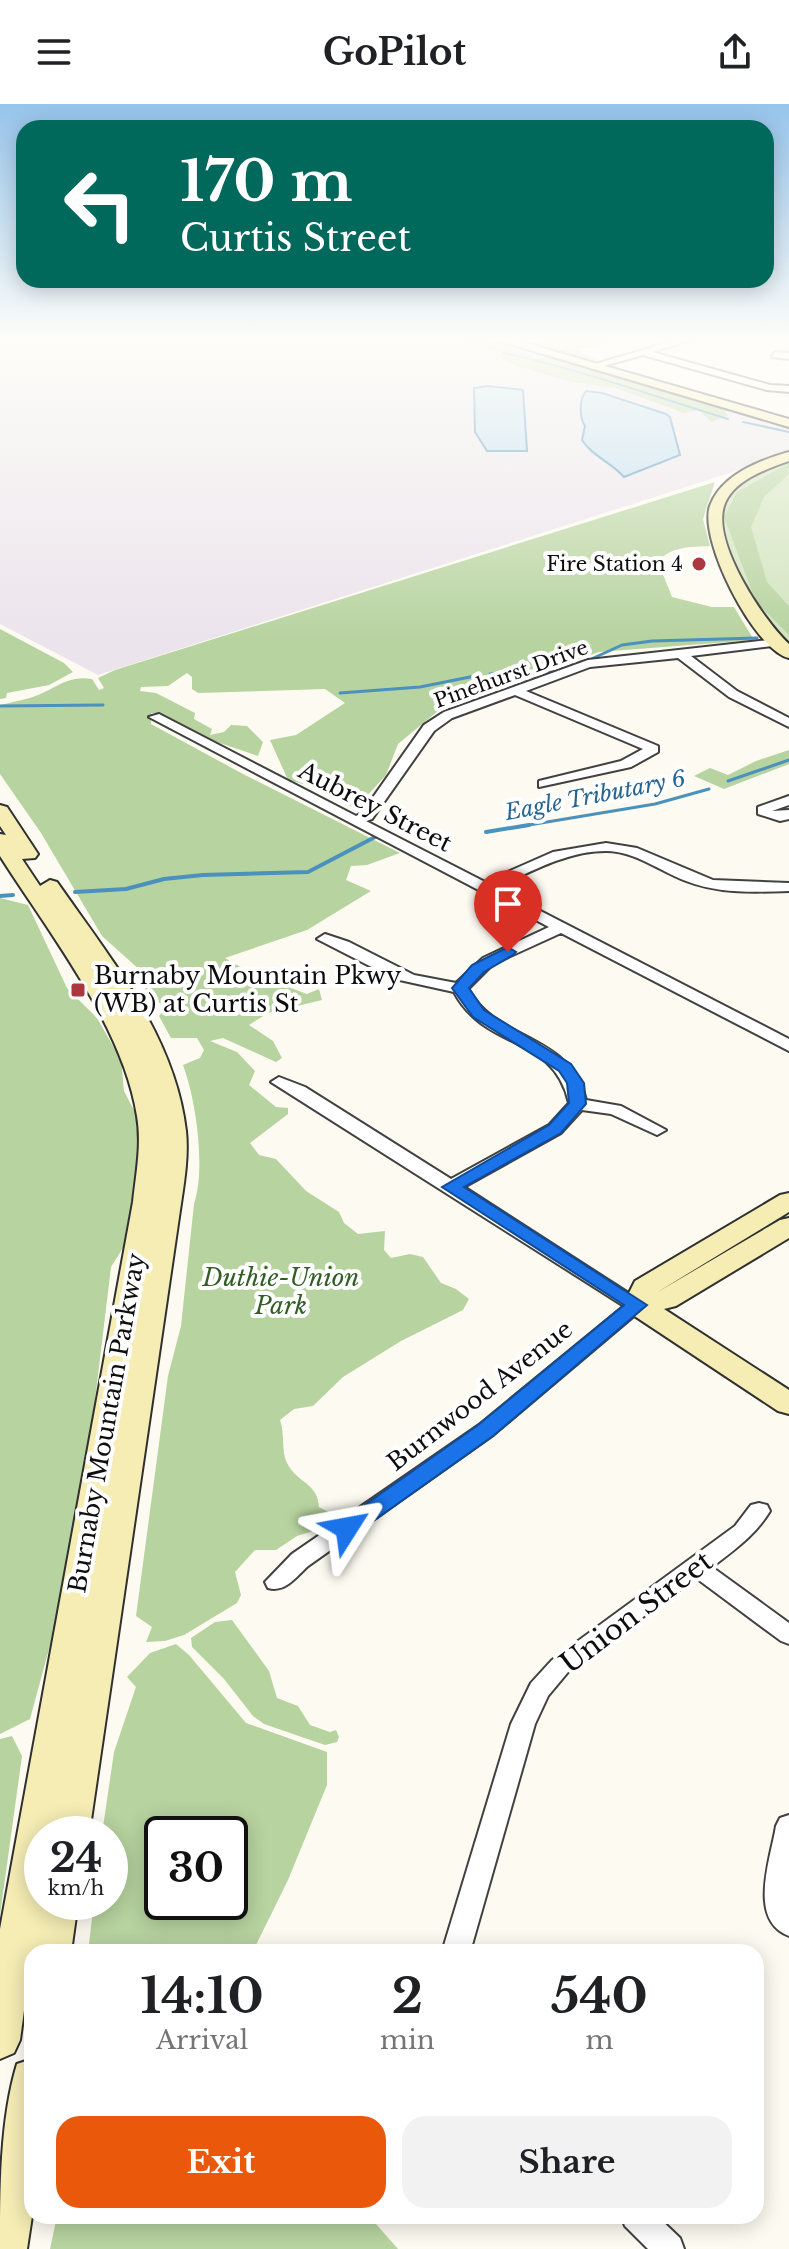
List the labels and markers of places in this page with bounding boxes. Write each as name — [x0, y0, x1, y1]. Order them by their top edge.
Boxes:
place label: Fire Station 4 — [546, 552, 683, 576]
marker: Fire Station 4 — [690, 555, 708, 573]
pin — [474, 870, 542, 952]
place label: Burnaby Mountain Pkwy (WB) at Curtis St — [94, 961, 402, 1018]
marker: Burnaby Mountain Pkwy (WB) at Curtis St — [69, 981, 87, 999]

